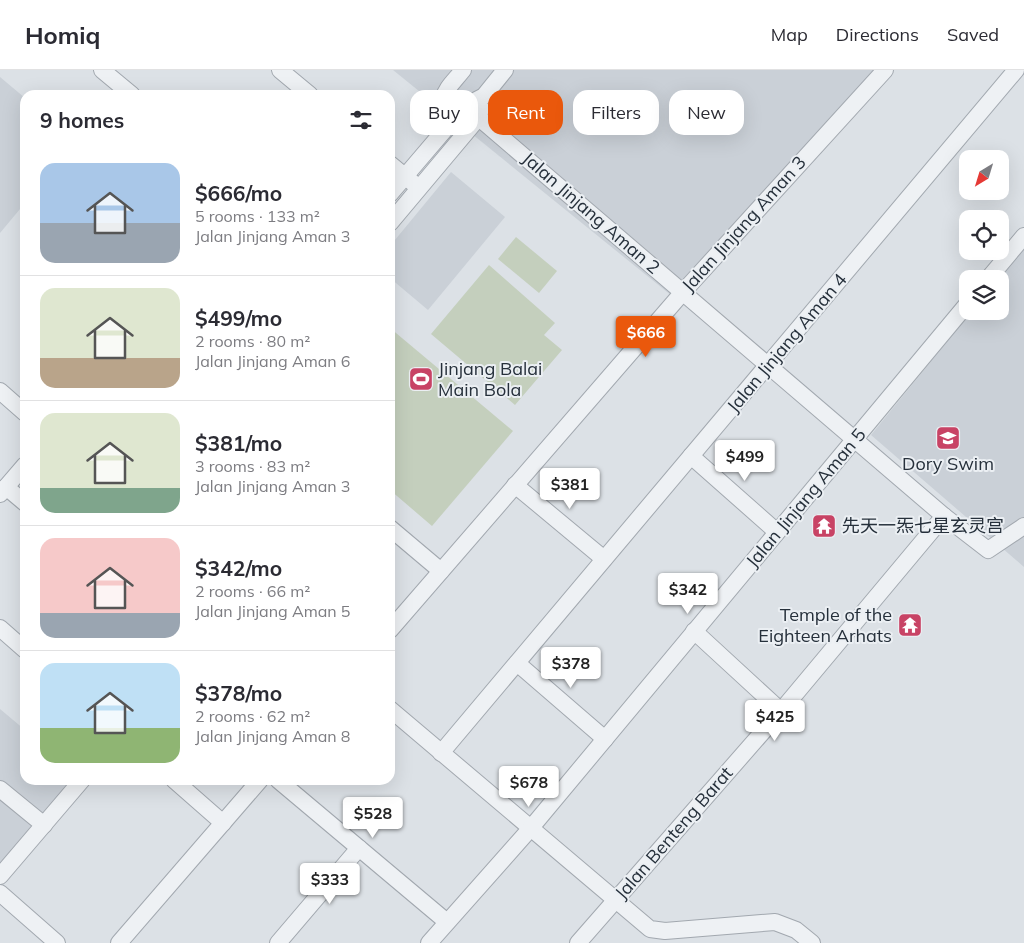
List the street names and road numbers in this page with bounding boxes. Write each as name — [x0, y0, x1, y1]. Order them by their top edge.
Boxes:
street label: Jalan Jinjang Aman 2 — [518, 147, 665, 279]
street label: Jalan Jinjang Aman 3 — [677, 151, 811, 296]
street label: Jalan Jinjang Aman 4 — [722, 268, 852, 417]
street label: Jalan Jinjang Aman 5 — [741, 423, 871, 572]
street label: Jalan Benteng Barat — [610, 762, 738, 904]

